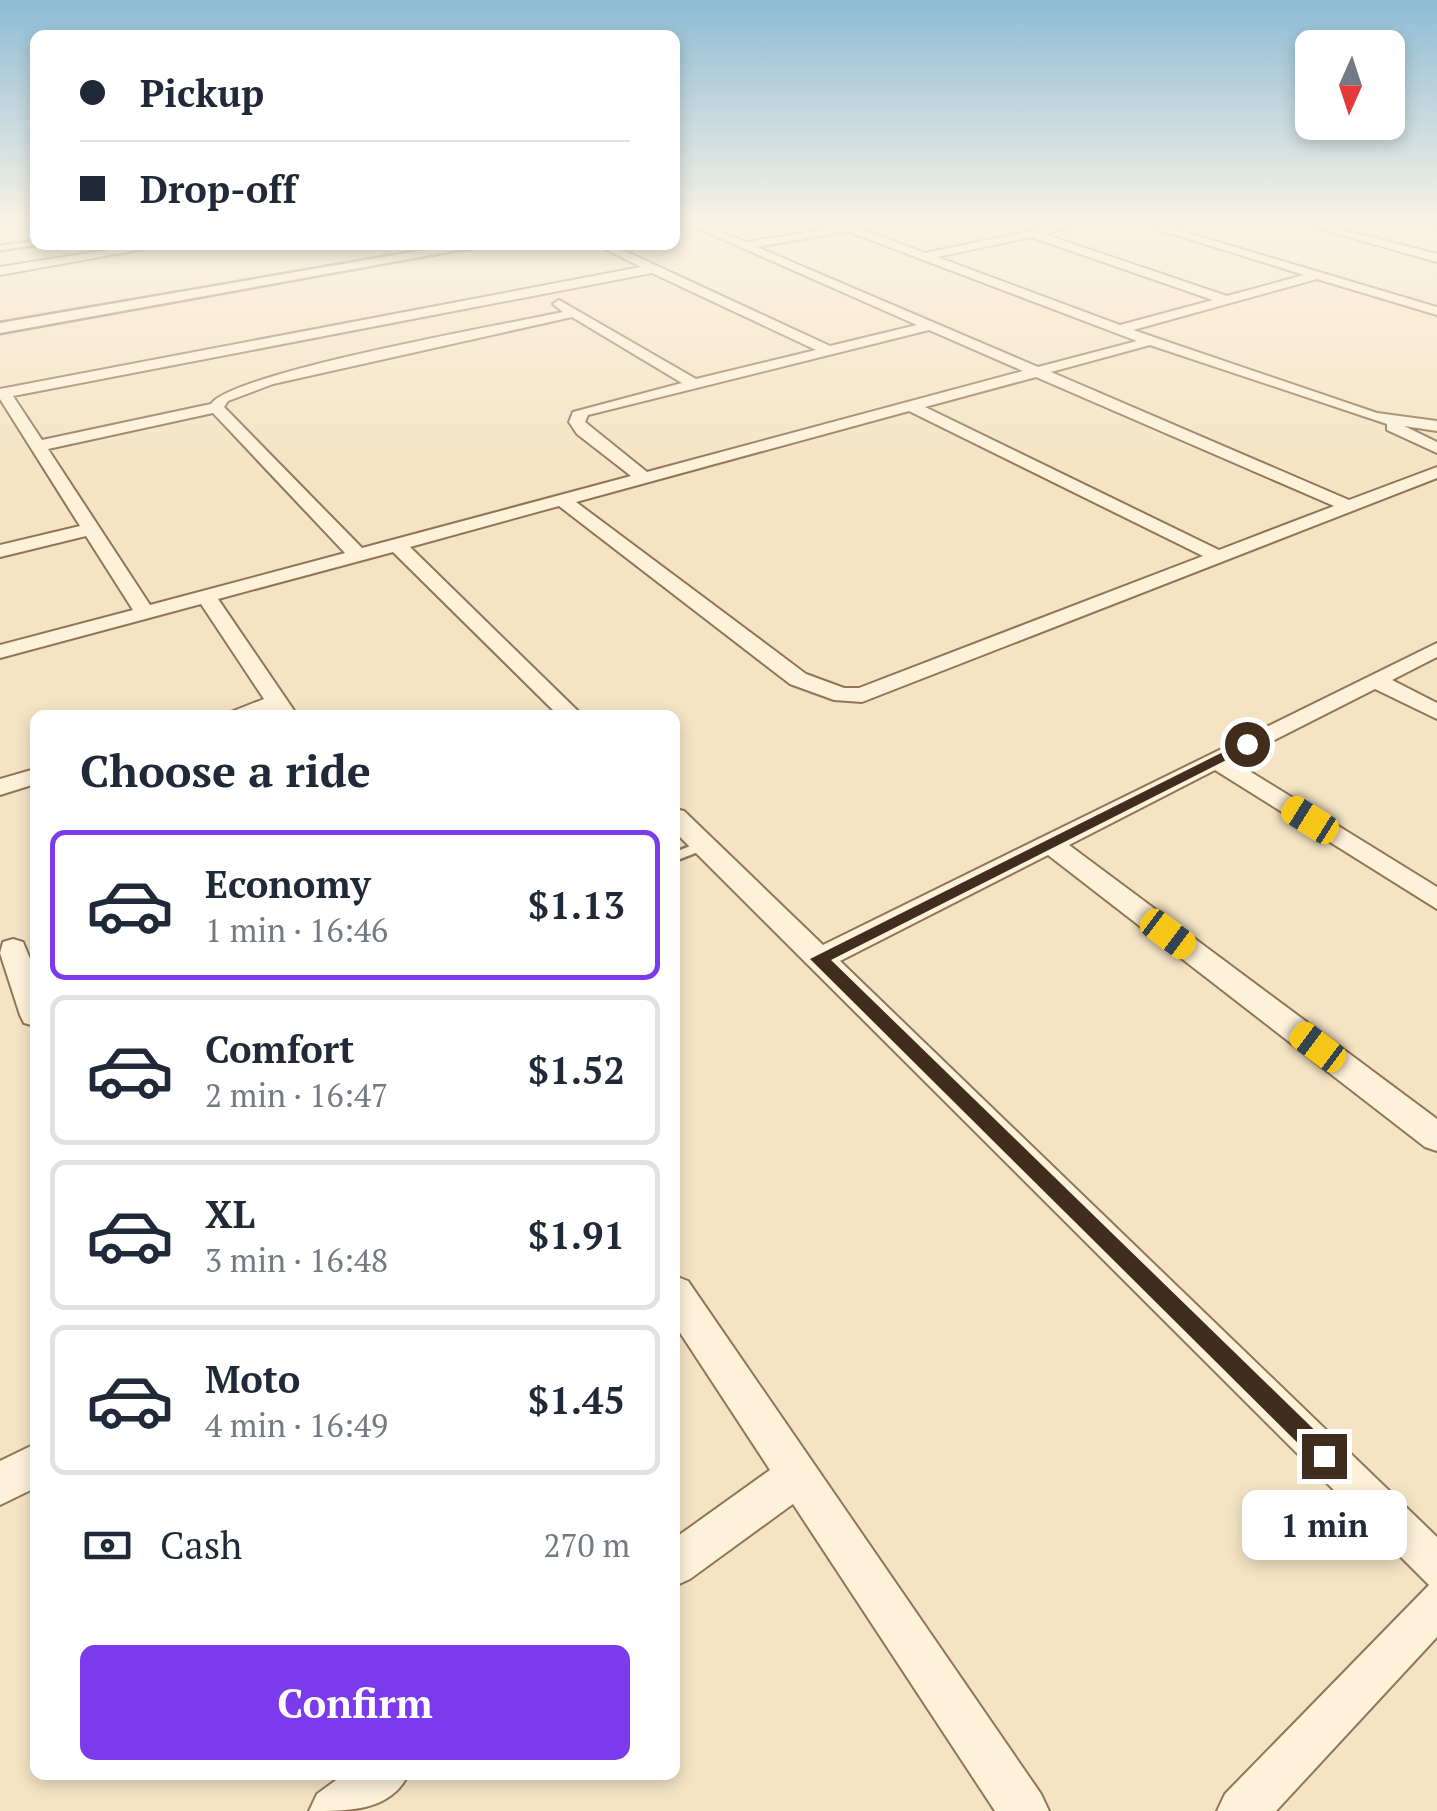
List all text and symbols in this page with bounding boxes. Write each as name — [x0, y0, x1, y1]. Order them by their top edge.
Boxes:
north arrow — [1295, 30, 1405, 140]
map controls — [1295, 30, 1405, 140]
text: Pickup — [140, 68, 264, 118]
text: Drop-off — [140, 164, 297, 214]
route start — [1225, 722, 1270, 767]
text: Choose a ride — [80, 740, 371, 800]
car — [1277, 791, 1343, 849]
text: Economy — [205, 859, 371, 909]
icon: car — [85, 860, 175, 950]
text: $1.13 — [528, 880, 625, 930]
car — [1135, 904, 1201, 964]
text: 1 min · 16:46 — [205, 909, 388, 951]
car — [1285, 1017, 1351, 1077]
text: Comfort — [205, 1024, 354, 1074]
icon: car — [85, 1025, 175, 1115]
text: $1.52 — [528, 1045, 625, 1095]
text: 2 min · 16:47 — [205, 1074, 388, 1116]
text: XL — [205, 1189, 255, 1239]
icon: car — [85, 1190, 175, 1280]
text: $1.91 — [528, 1210, 625, 1260]
text: 3 min · 16:48 — [205, 1239, 388, 1281]
text: Moto — [205, 1354, 300, 1404]
icon: car — [85, 1355, 175, 1445]
text: $1.45 — [528, 1375, 625, 1425]
text: 4 min · 16:49 — [205, 1404, 388, 1446]
route end — [1302, 1434, 1347, 1479]
callout: 1 min — [1242, 1491, 1406, 1561]
text: 1 min — [1281, 1504, 1368, 1546]
icon: cash — [80, 1518, 135, 1573]
text: Cash — [160, 1520, 242, 1570]
text: 270 m — [543, 1524, 630, 1566]
button: Confirm — [80, 1645, 630, 1760]

